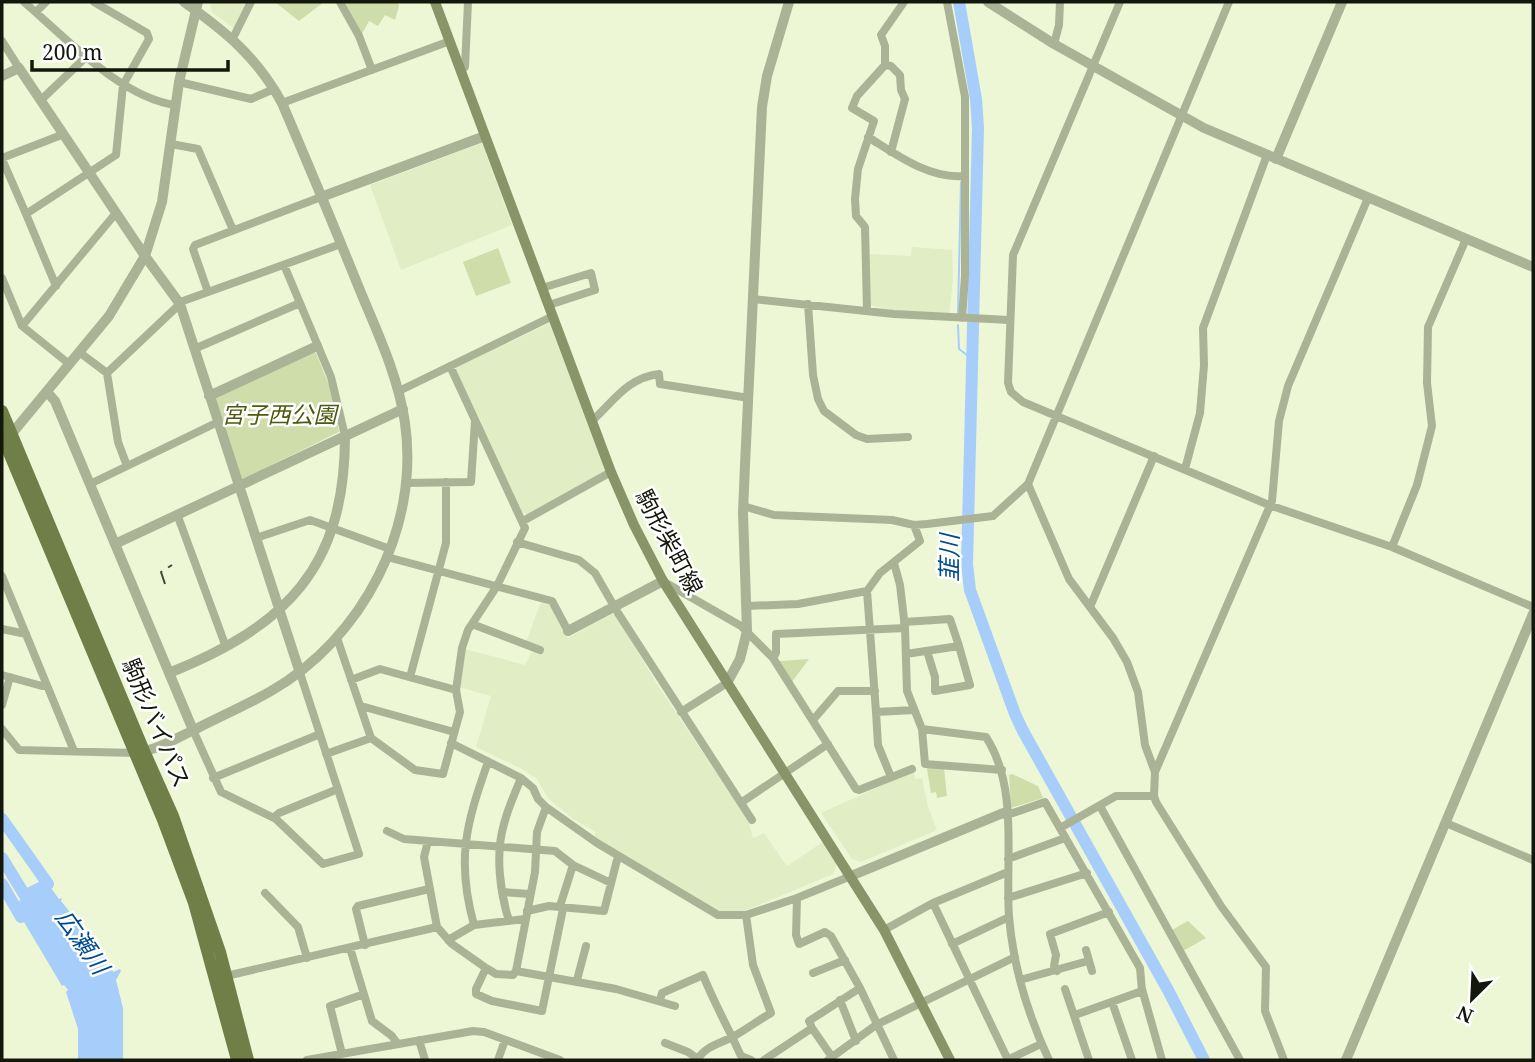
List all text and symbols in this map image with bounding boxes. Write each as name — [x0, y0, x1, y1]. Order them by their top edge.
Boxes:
scale bar — [32, 28, 228, 72]
text: 200 m — [42, 38, 103, 66]
park label: 宮子西公園 — [222, 398, 340, 430]
street label: 駒形柴町線 — [629, 483, 711, 600]
water label: 韮川 — [932, 531, 965, 582]
street label: 駒形バイパス — [115, 653, 199, 792]
water label: 広瀬川 — [49, 902, 119, 983]
north arrow — [1437, 964, 1507, 1034]
text: N — [1453, 1000, 1477, 1029]

